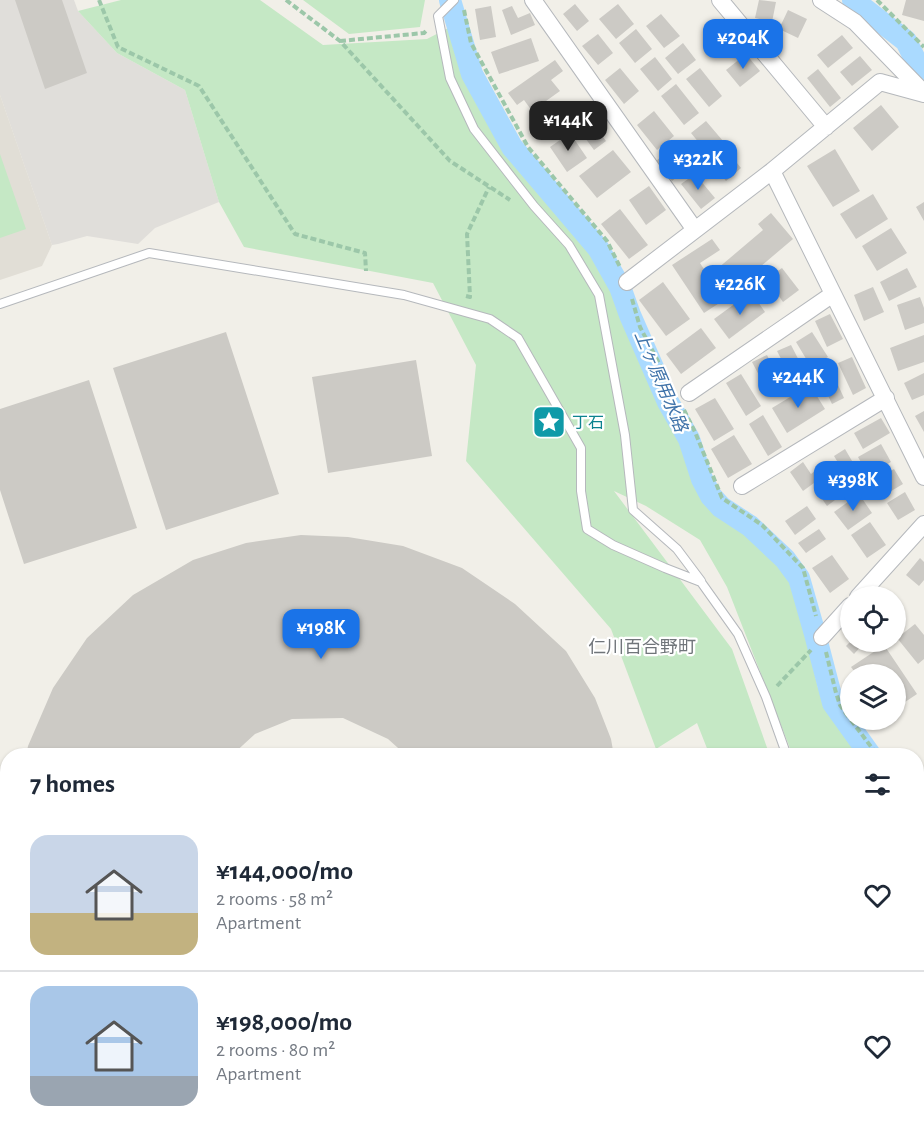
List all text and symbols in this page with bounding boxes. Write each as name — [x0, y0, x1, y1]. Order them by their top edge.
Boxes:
pin: ¥204K — [701, 19, 785, 70]
text: ¥204K — [717, 28, 769, 48]
pin: ¥144K — [526, 101, 610, 152]
text: ¥144K — [543, 110, 593, 130]
pin: ¥322K — [656, 140, 740, 191]
text: ¥322K — [673, 149, 723, 169]
pin: ¥226K — [698, 265, 782, 316]
text: ¥226K — [715, 274, 765, 294]
water label: 上ヶ原用水路 — [631, 327, 692, 436]
pin: ¥244K — [756, 358, 840, 409]
text: ¥244K — [772, 367, 824, 387]
place icon: 丁石 — [531, 404, 567, 440]
place label: 丁石 — [572, 415, 604, 431]
pin: ¥398K — [811, 461, 895, 512]
text: ¥398K — [828, 470, 878, 490]
map controls — [840, 586, 906, 730]
button: locate — [840, 586, 906, 652]
pin: ¥198K — [279, 609, 363, 660]
text: ¥198K — [297, 618, 345, 638]
district label: 仁川百合野町 — [588, 637, 696, 657]
button: layers — [840, 664, 906, 730]
icon: filters — [861, 768, 894, 801]
text: 7 homes — [30, 771, 115, 797]
text: ¥144,000/mo — [216, 858, 353, 884]
icon: home — [78, 859, 150, 931]
icon: heart — [861, 879, 894, 912]
text: 2 rooms · 58 m² — [216, 889, 333, 909]
text: Apartment — [216, 913, 301, 933]
text: ¥198,000/mo — [216, 1009, 352, 1035]
icon: home — [78, 1010, 150, 1082]
icon: heart — [861, 1030, 894, 1063]
text: 2 rooms · 80 m² — [216, 1040, 335, 1060]
text: Apartment — [216, 1064, 301, 1084]

